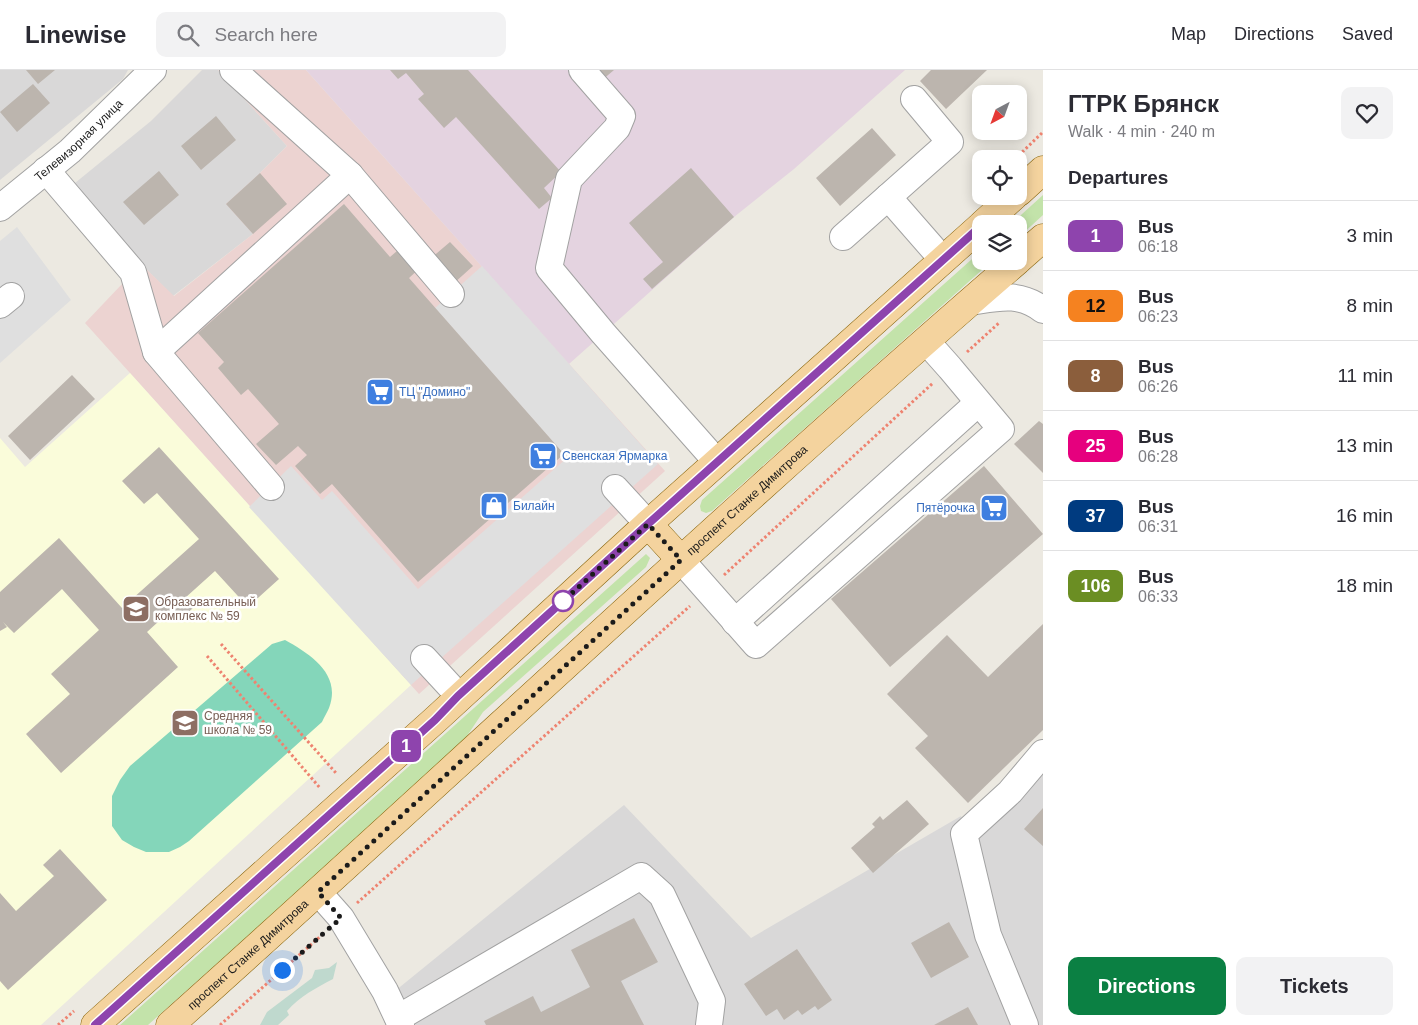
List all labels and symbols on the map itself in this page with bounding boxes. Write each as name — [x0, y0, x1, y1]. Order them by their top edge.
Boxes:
north arrow — [972, 85, 1028, 140]
street label: Телевизорная улица — [32, 96, 126, 184]
supermarket icon: ТЦ "Домино" — [365, 377, 395, 407]
place label: ТЦ "Домино" — [399, 385, 470, 399]
supermarket icon: Свенская Ярмарка — [528, 441, 558, 471]
street label: проспект Станке Димитрова — [684, 442, 811, 558]
place label: Свенская Ярмарка — [562, 449, 668, 463]
shop icon: Билайн — [479, 491, 509, 521]
supermarket icon: Пятёрочка — [979, 493, 1009, 523]
place label: Билайн — [513, 499, 555, 513]
place label: Пятёрочка — [916, 501, 975, 515]
unlabelled marker — [552, 590, 574, 612]
school or university icon: Образовательный комплекс № 59 — [121, 594, 151, 624]
place label: Образовательный комплекс № 59 — [155, 595, 256, 623]
school or university icon: Средняя школа № 59 — [170, 708, 200, 738]
place label: Средняя школа № 59 — [204, 709, 272, 737]
line badge: 1 — [390, 730, 422, 762]
street label: проспект Станке Димитрова — [185, 897, 311, 1013]
your location — [270, 958, 295, 983]

